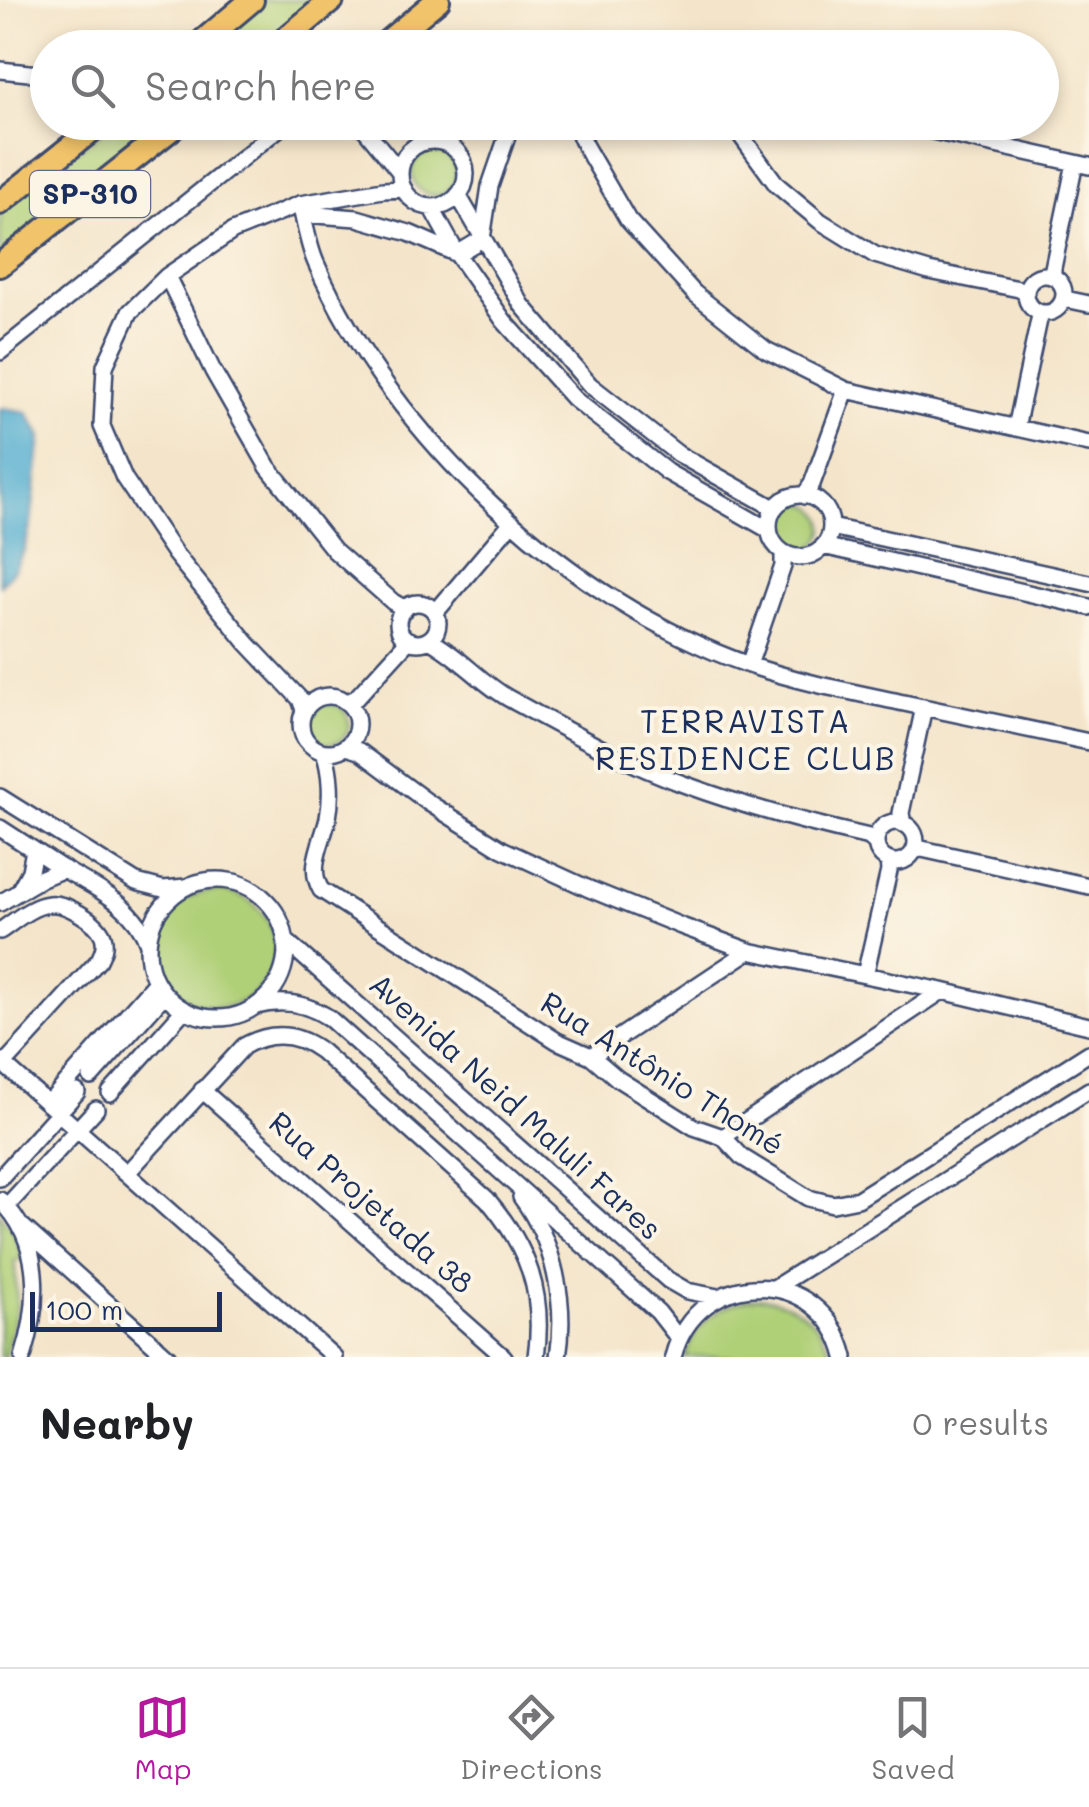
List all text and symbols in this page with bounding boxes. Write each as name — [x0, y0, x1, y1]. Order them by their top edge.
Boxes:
search box — [30, 30, 1059, 140]
icon: search — [65, 58, 120, 113]
text: Search here — [145, 60, 376, 110]
road number: SP-310 — [30, 171, 150, 217]
district label: TERRAVISTA RESIDENCE CLUB — [595, 699, 897, 778]
street label: Avenida Neid Maluli Fares — [362, 963, 671, 1248]
street label: Rua Antônio Thomé — [534, 981, 792, 1163]
street label: Rua Projetada 38 — [262, 1102, 483, 1301]
scale bar — [30, 1287, 222, 1332]
text: 100 m — [45, 1291, 123, 1327]
text: Nearby — [40, 1395, 194, 1450]
text: 0 results — [912, 1401, 1049, 1443]
tab: Map — [134, 1690, 191, 1786]
tab: Directions — [460, 1690, 603, 1786]
tab: Saved — [871, 1690, 955, 1786]

